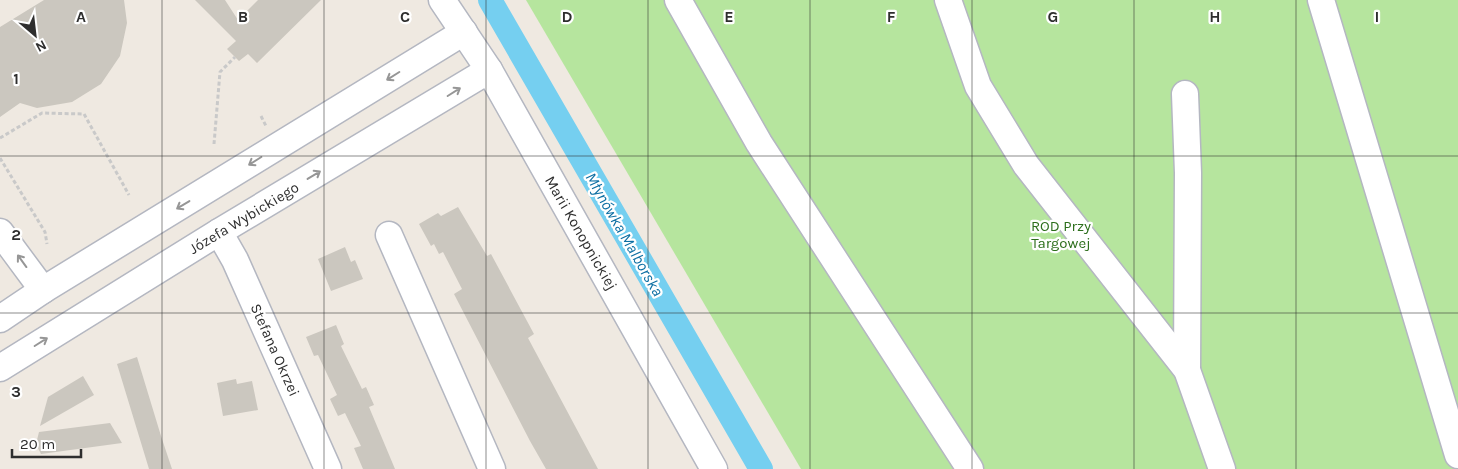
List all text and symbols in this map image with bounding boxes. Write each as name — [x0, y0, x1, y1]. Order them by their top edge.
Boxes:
text: A — [76, 7, 86, 26]
text: B — [238, 7, 248, 26]
text: C — [400, 7, 410, 26]
text: D — [562, 7, 573, 26]
text: E — [724, 7, 734, 26]
text: F — [887, 7, 896, 26]
text: G — [1048, 7, 1058, 26]
text: H — [1209, 7, 1221, 26]
text: I — [1375, 7, 1379, 26]
north arrow — [10, 10, 60, 60]
text: N — [32, 36, 49, 56]
text: 1 — [13, 69, 19, 88]
one-way arrow — [387, 71, 401, 81]
one-way arrow — [446, 86, 460, 96]
one-way arrow — [248, 157, 262, 167]
one-way arrow — [307, 169, 321, 179]
water label: Młynówka Malborska — [581, 169, 668, 299]
street label: Marii Konopnickiej — [541, 173, 621, 293]
street label: Józefa Wybickiego — [186, 178, 302, 258]
one-way arrow — [177, 200, 191, 210]
park label: ROD Przy Targowej — [1031, 217, 1091, 252]
text: 2 — [11, 225, 21, 244]
one-way arrow — [16, 255, 27, 268]
street label: Stefana Okrzei — [247, 301, 303, 399]
one-way arrow — [34, 337, 48, 347]
text: 3 — [11, 382, 21, 401]
scale bar — [12, 426, 81, 458]
text: 20 m — [20, 435, 55, 453]

